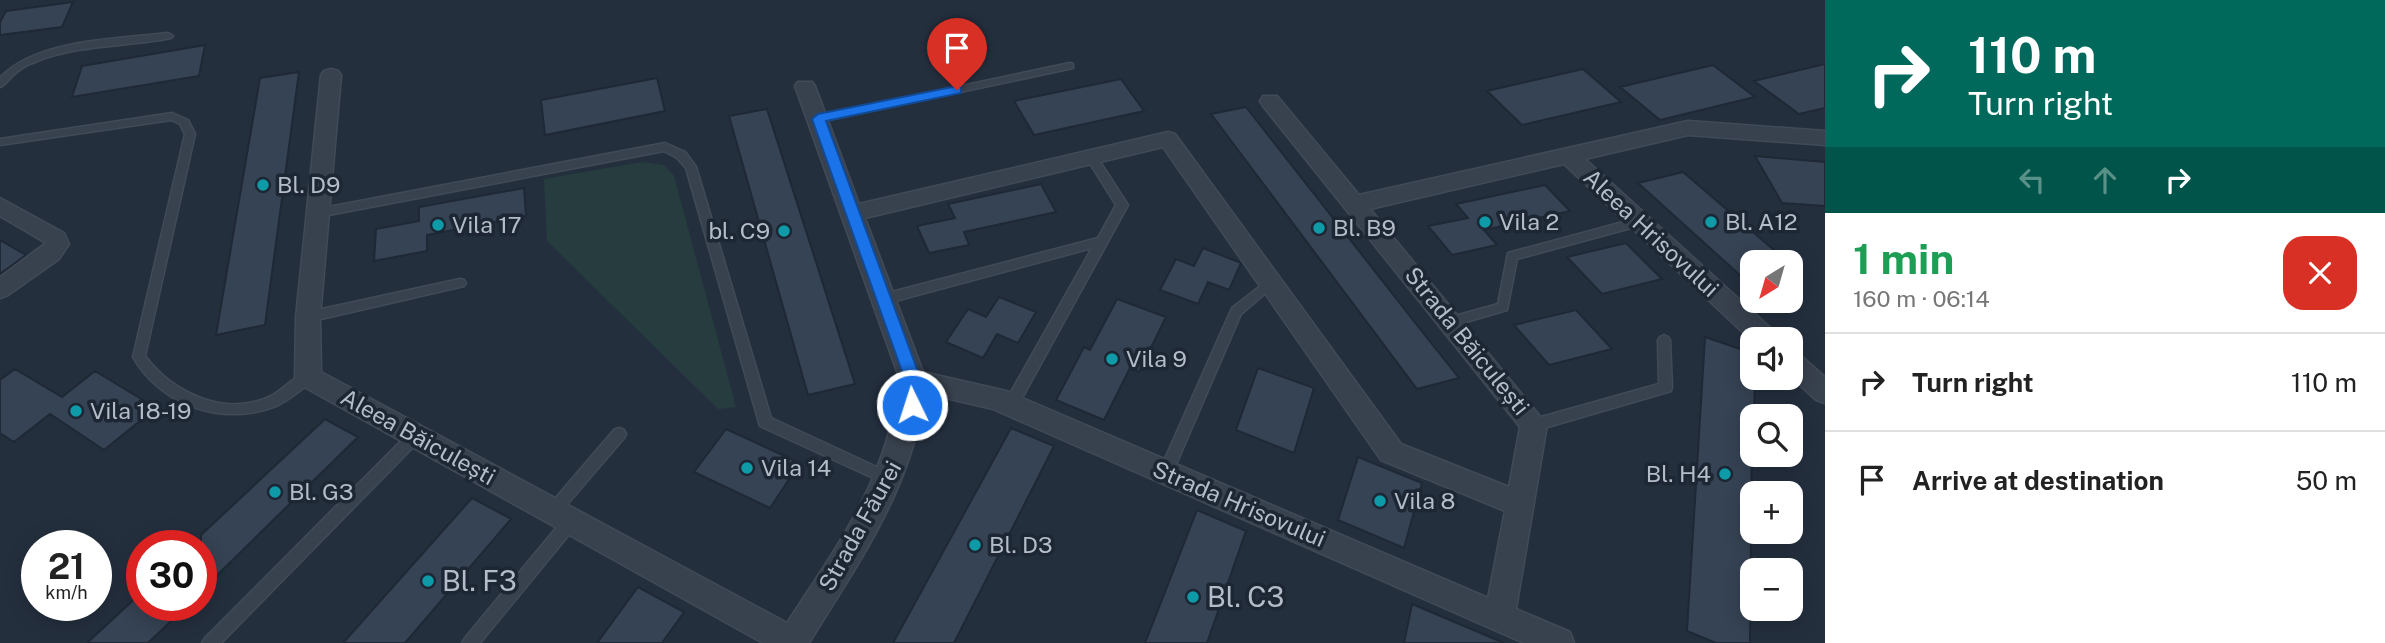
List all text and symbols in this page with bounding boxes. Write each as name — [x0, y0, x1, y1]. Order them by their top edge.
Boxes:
pin — [927, 18, 987, 90]
text: 110 m — [1968, 26, 2096, 84]
icon: right — [1853, 28, 1944, 119]
icon: arrive — [938, 29, 976, 67]
text: Turn right — [1968, 85, 2113, 122]
icon: left — [2013, 161, 2051, 199]
icon: ahead — [2086, 161, 2124, 199]
icon: right — [2159, 161, 2197, 199]
street label: Aleea Hrisovului — [1578, 163, 1724, 302]
place label: Bl. D9 — [277, 171, 340, 198]
marker: Bl. D9 — [255, 177, 271, 193]
place label: Vila 2 — [1499, 208, 1559, 235]
place label: Bl. A12 — [1725, 208, 1798, 235]
place label: Vila 17 — [452, 211, 522, 238]
place label: Bl. B9 — [1333, 214, 1396, 241]
marker: Vila 2 — [1477, 214, 1493, 230]
marker: Bl. A12 — [1703, 214, 1719, 230]
marker: Vila 17 — [430, 217, 446, 233]
place label: bl. C9 — [708, 217, 770, 244]
marker: Bl. B9 — [1311, 220, 1327, 236]
marker: bl. C9 — [776, 223, 792, 239]
text: 1 min — [1853, 234, 1954, 283]
button: close — [2283, 236, 2357, 310]
north arrow — [1740, 250, 1802, 313]
map controls — [1740, 250, 1803, 621]
street label: Strada Băiculești — [1400, 261, 1535, 420]
text: 160 m · 06:14 — [1853, 285, 1990, 312]
button: sound — [1740, 327, 1803, 390]
place label: Vila 9 — [1126, 345, 1187, 372]
marker: Vila 9 — [1104, 351, 1120, 367]
icon: right — [1853, 363, 1891, 401]
text: Turn right — [1912, 367, 2034, 398]
text: 110 m — [2291, 367, 2357, 398]
position arrow — [875, 368, 949, 442]
street label: Aleea Băiculești — [336, 383, 500, 490]
place label: Vila 18-19 — [90, 397, 191, 424]
marker: Vila 18-19 — [68, 403, 84, 419]
button: search — [1740, 404, 1803, 467]
place label: Vila 14 — [761, 454, 831, 481]
street label: Strada Hrisovului — [1149, 455, 1330, 552]
street label: Strada Făurei — [813, 456, 906, 595]
marker: Vila 14 — [739, 460, 755, 476]
place label: Bl. H4 — [1646, 460, 1711, 487]
icon: arrive — [1853, 461, 1891, 499]
text: Arrive at destination — [1912, 465, 2164, 496]
text: 50 m — [2296, 465, 2357, 496]
marker: Bl. H4 — [1717, 466, 1733, 482]
place label: Bl. G3 — [289, 478, 353, 505]
button: + — [1740, 481, 1803, 544]
marker: Bl. G3 — [267, 484, 283, 500]
place label: Vila 8 — [1394, 487, 1455, 514]
marker: Vila 8 — [1372, 493, 1388, 509]
speed limit sign: 30 — [126, 530, 217, 621]
place label: Bl. D3 — [989, 531, 1053, 558]
marker: Bl. D3 — [967, 537, 983, 553]
text: 21 — [48, 546, 85, 587]
button: − — [1740, 558, 1803, 621]
place label: Bl. F3 — [442, 564, 517, 597]
marker: Bl. F3 — [420, 573, 436, 589]
place label: Bl. C3 — [1207, 580, 1284, 613]
text: km/h — [45, 582, 88, 603]
marker: Bl. C3 — [1185, 589, 1201, 605]

